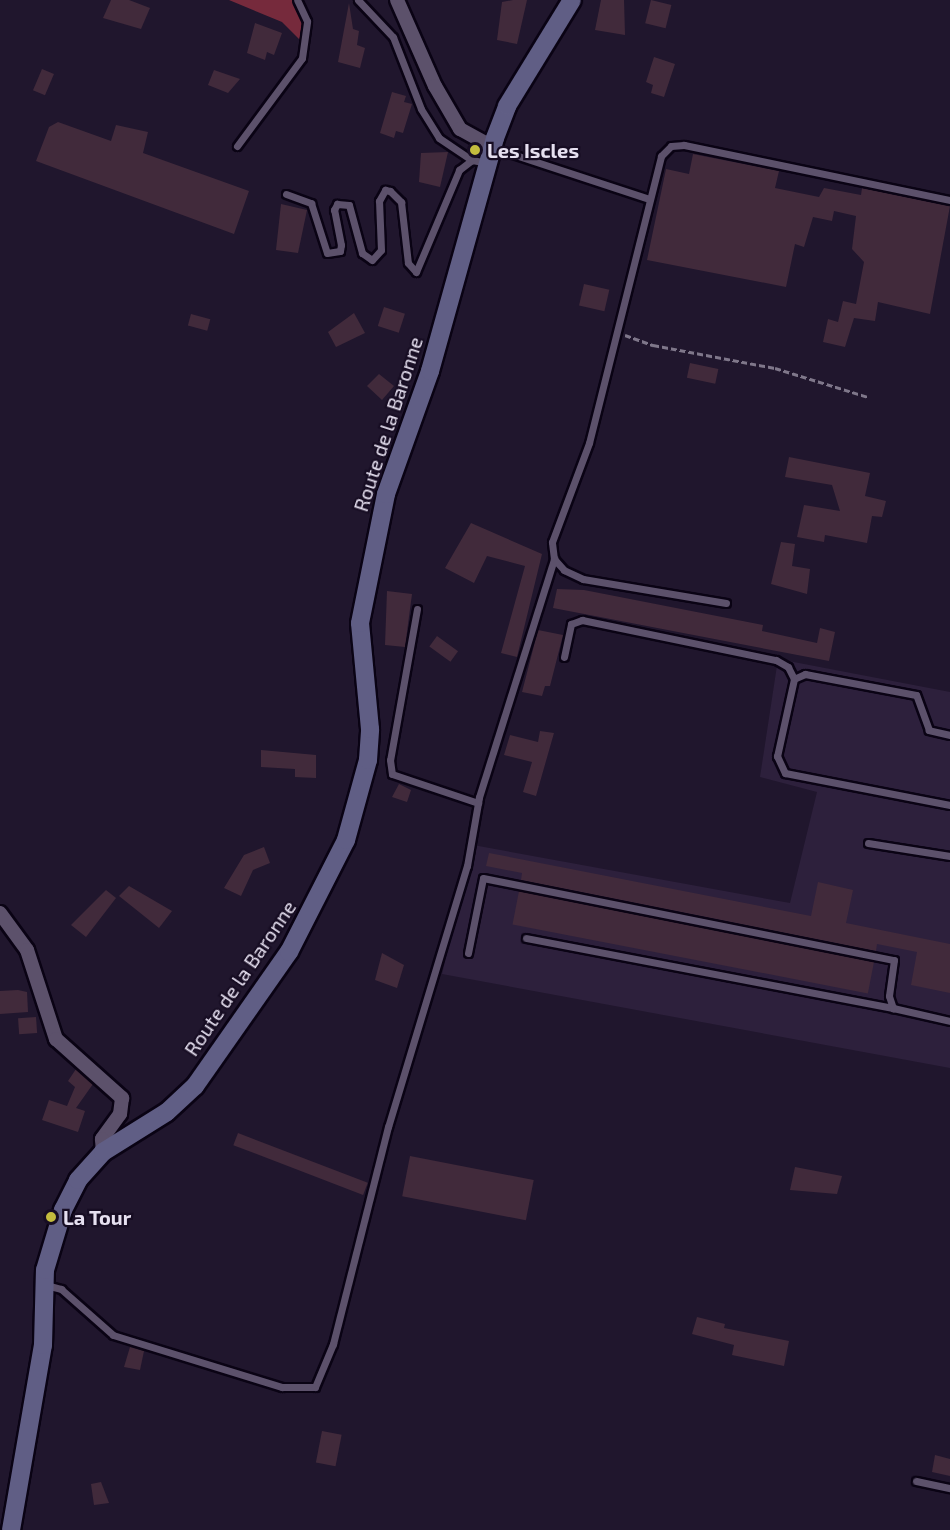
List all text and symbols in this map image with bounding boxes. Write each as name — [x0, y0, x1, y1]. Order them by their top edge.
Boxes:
place label: Les Iscles — [487, 138, 579, 162]
marker: Les Iscles — [468, 143, 482, 157]
street label: Route de la Baronne — [348, 334, 428, 514]
street label: Route de la Baronne — [179, 896, 301, 1060]
place label: La Tour — [63, 1205, 132, 1229]
marker: La Tour — [44, 1210, 58, 1224]

